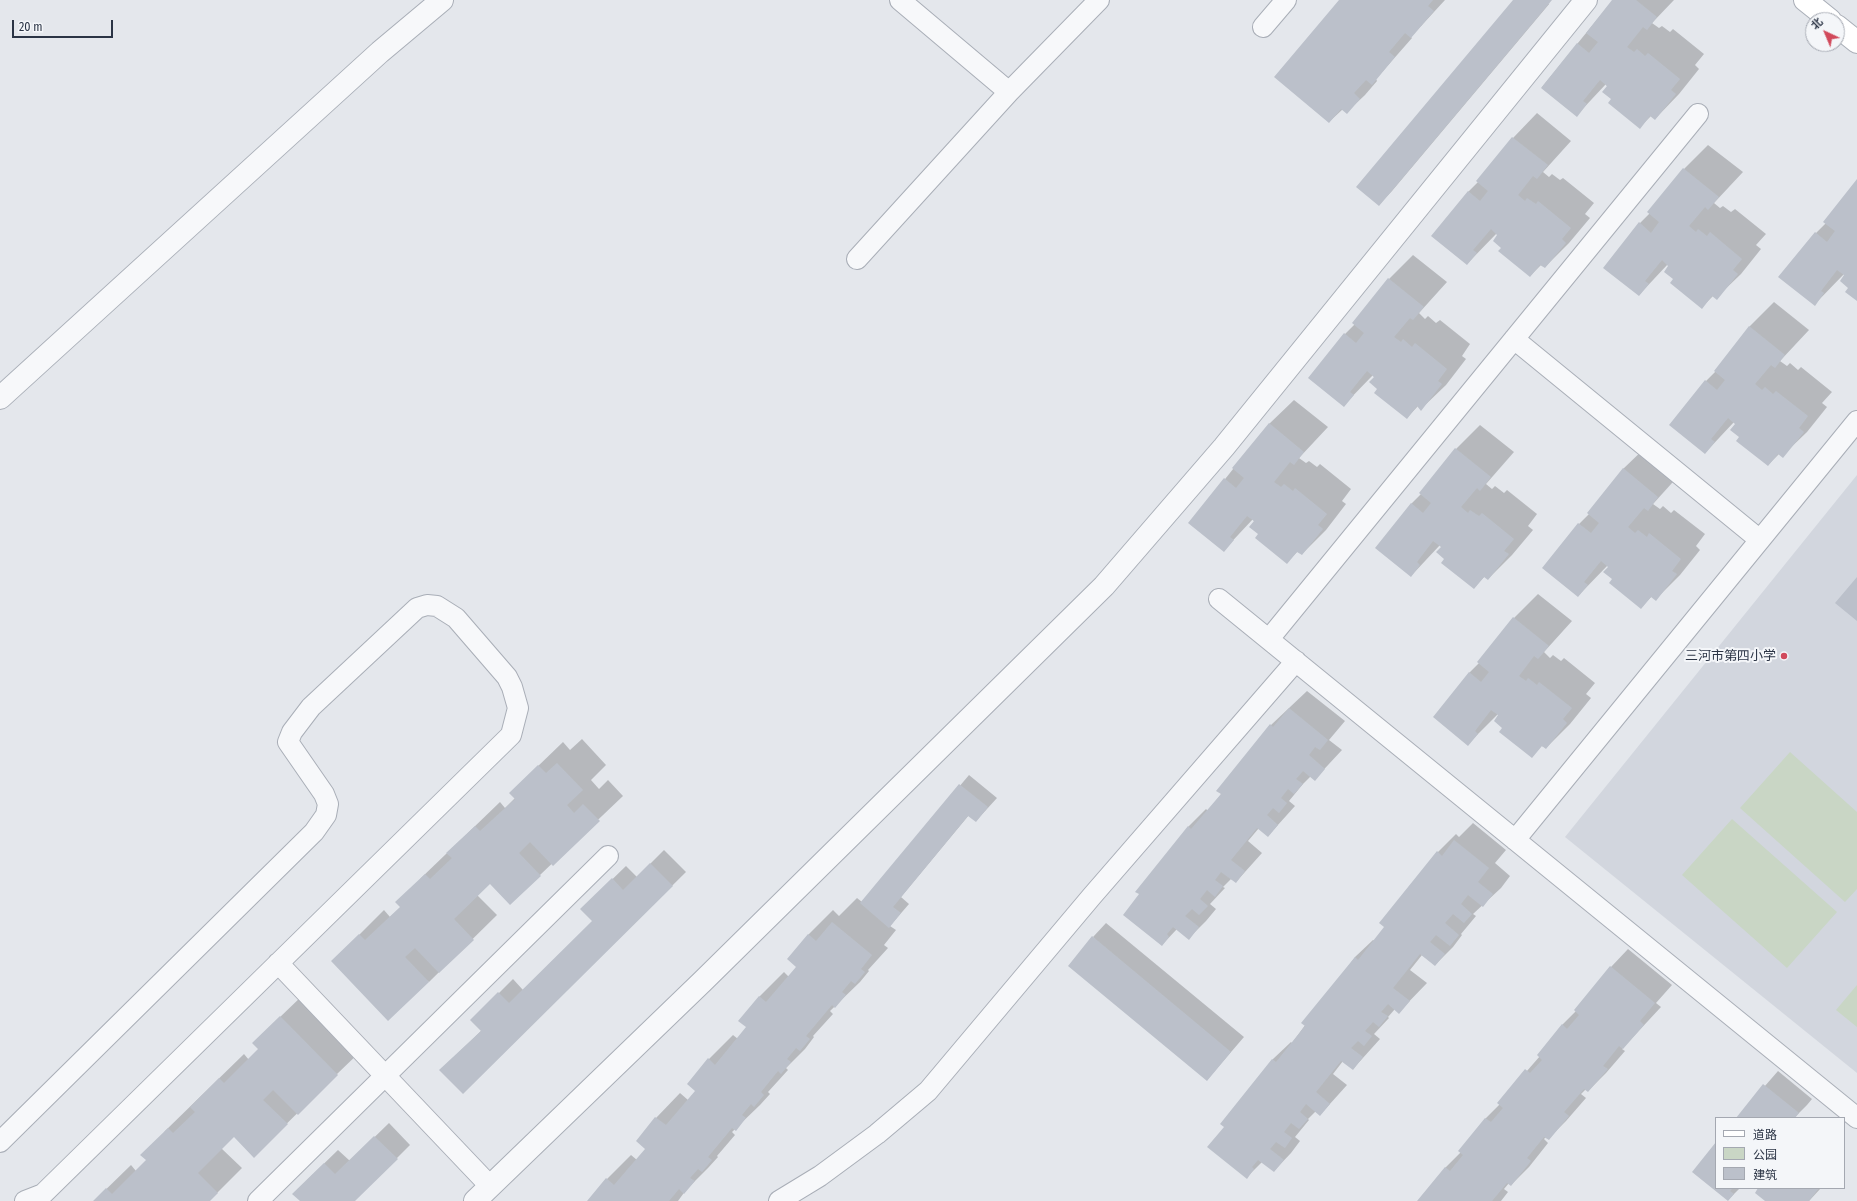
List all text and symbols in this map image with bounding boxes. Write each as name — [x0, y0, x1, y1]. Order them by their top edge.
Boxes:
scale bar — [14, 12, 115, 38]
north arrow — [1805, 12, 1845, 52]
text: 北 — [1809, 15, 1825, 32]
text: 20 m — [19, 20, 43, 34]
place label: 三河市第四小学 — [1685, 648, 1776, 664]
marker: 三河市第四小学 — [1779, 651, 1789, 661]
legend — [1715, 1117, 1845, 1189]
text: 道路 — [1753, 1128, 1777, 1142]
text: 公园 — [1753, 1148, 1777, 1162]
text: 建筑 — [1753, 1168, 1777, 1182]

